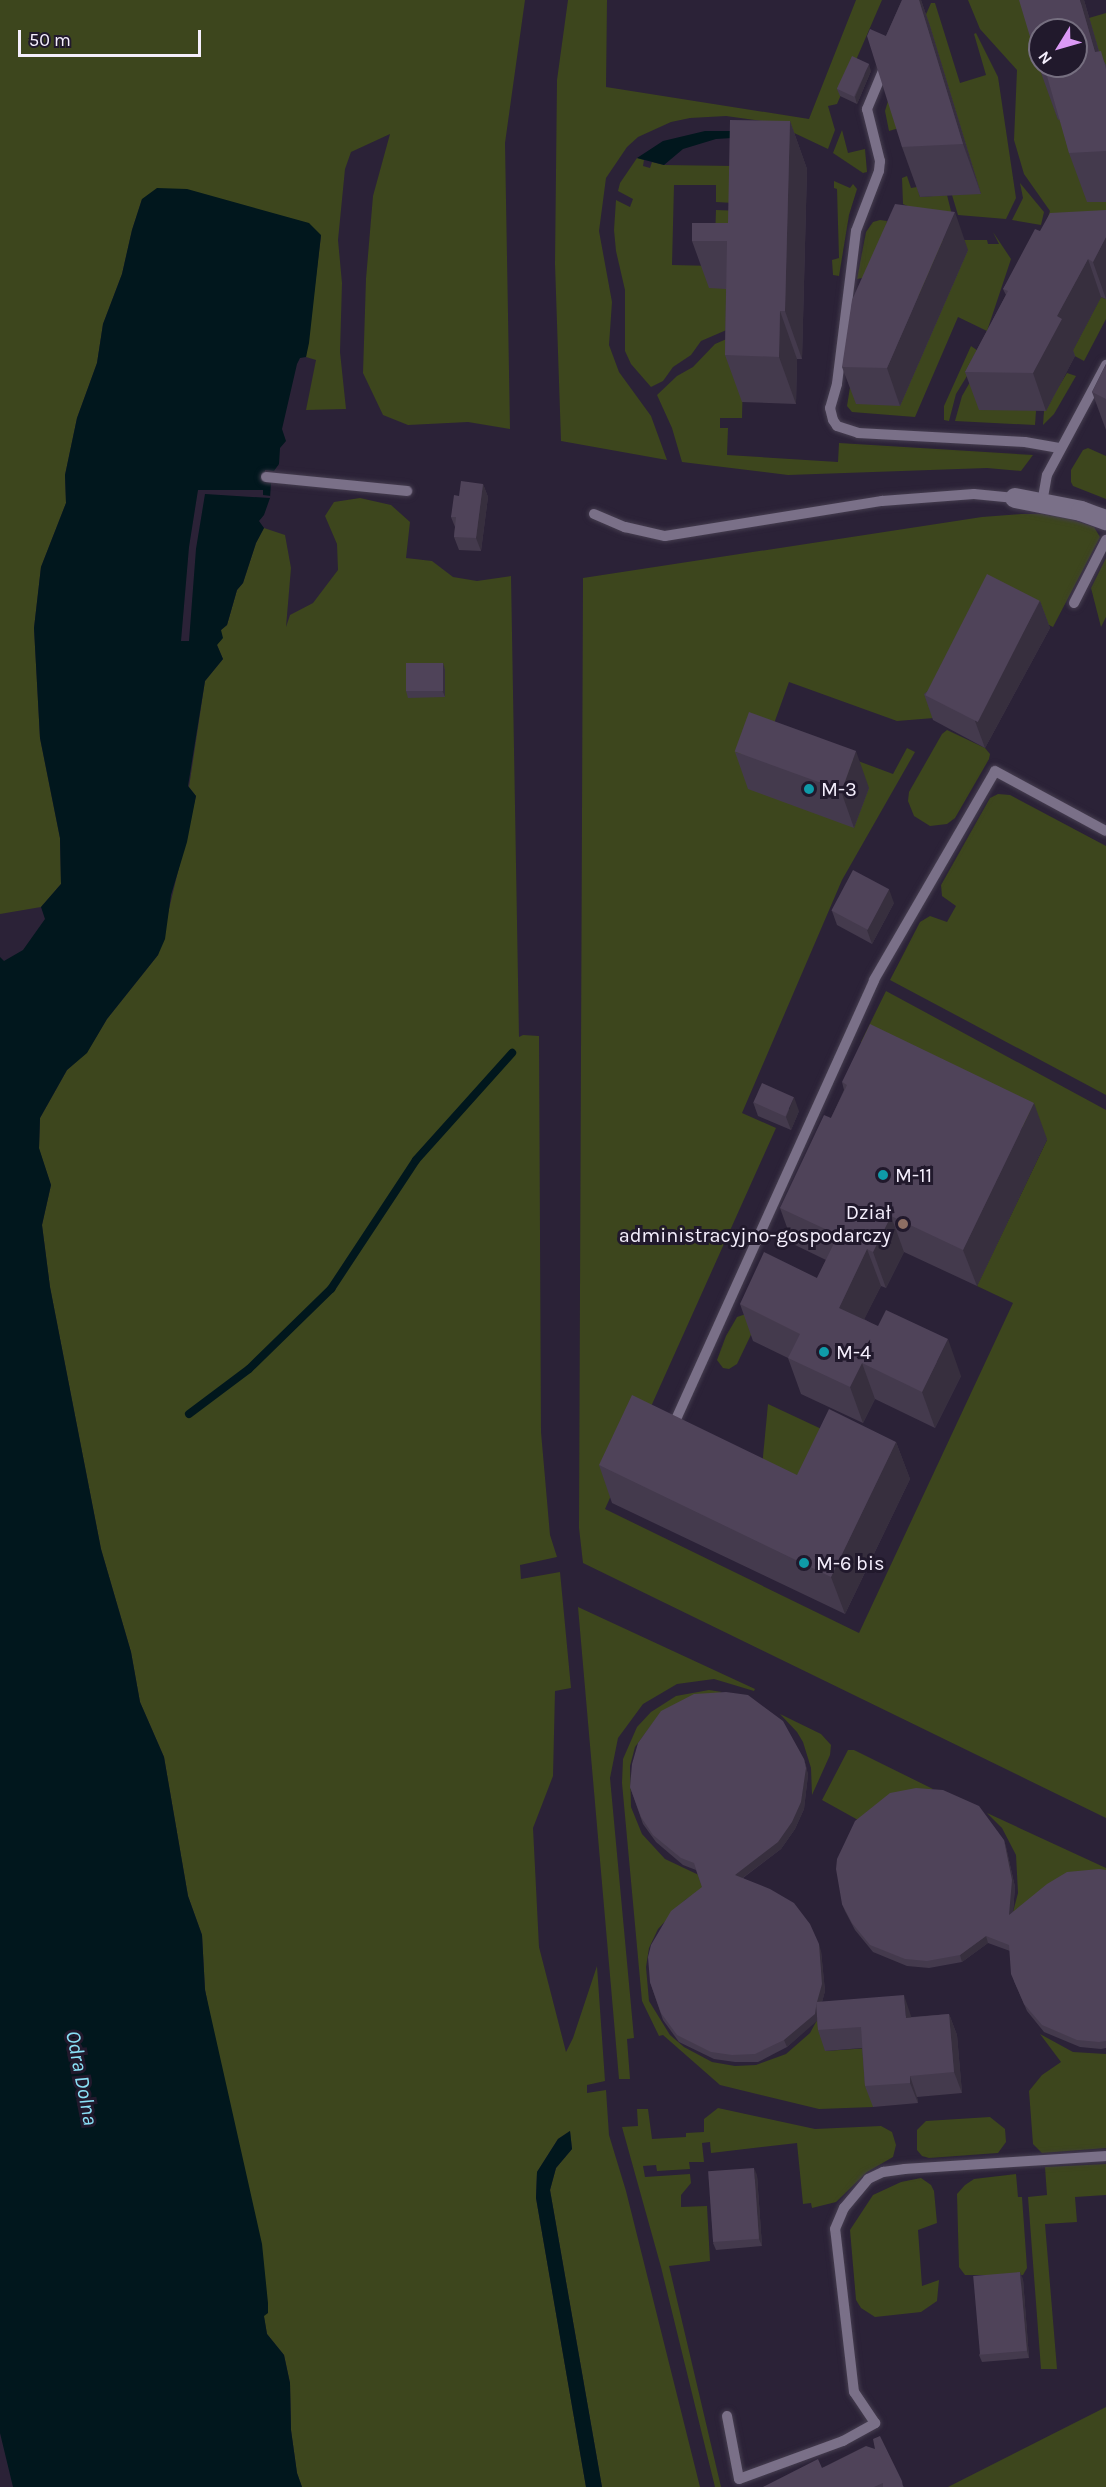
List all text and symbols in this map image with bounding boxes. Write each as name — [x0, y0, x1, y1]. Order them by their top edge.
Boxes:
scale bar — [21, 18, 204, 56]
north arrow — [1028, 18, 1088, 78]
text: 50 m — [29, 29, 71, 51]
text: N — [1034, 48, 1056, 68]
place label: M-3 — [821, 777, 857, 801]
marker: M-3 — [802, 782, 816, 796]
place label: M-11 — [895, 1163, 932, 1187]
marker: M-11 — [876, 1168, 890, 1182]
place label: Dział administracyjno-gospodarczy — [619, 1200, 891, 1247]
marker: Dział administracyjno-gospodarczy — [896, 1217, 910, 1231]
place label: M-4 — [836, 1340, 871, 1364]
marker: M-4 — [817, 1345, 831, 1359]
place label: M-6 bis — [816, 1551, 884, 1575]
marker: M-6 bis — [797, 1556, 811, 1570]
water label: Odra Dolna — [60, 2029, 104, 2127]

